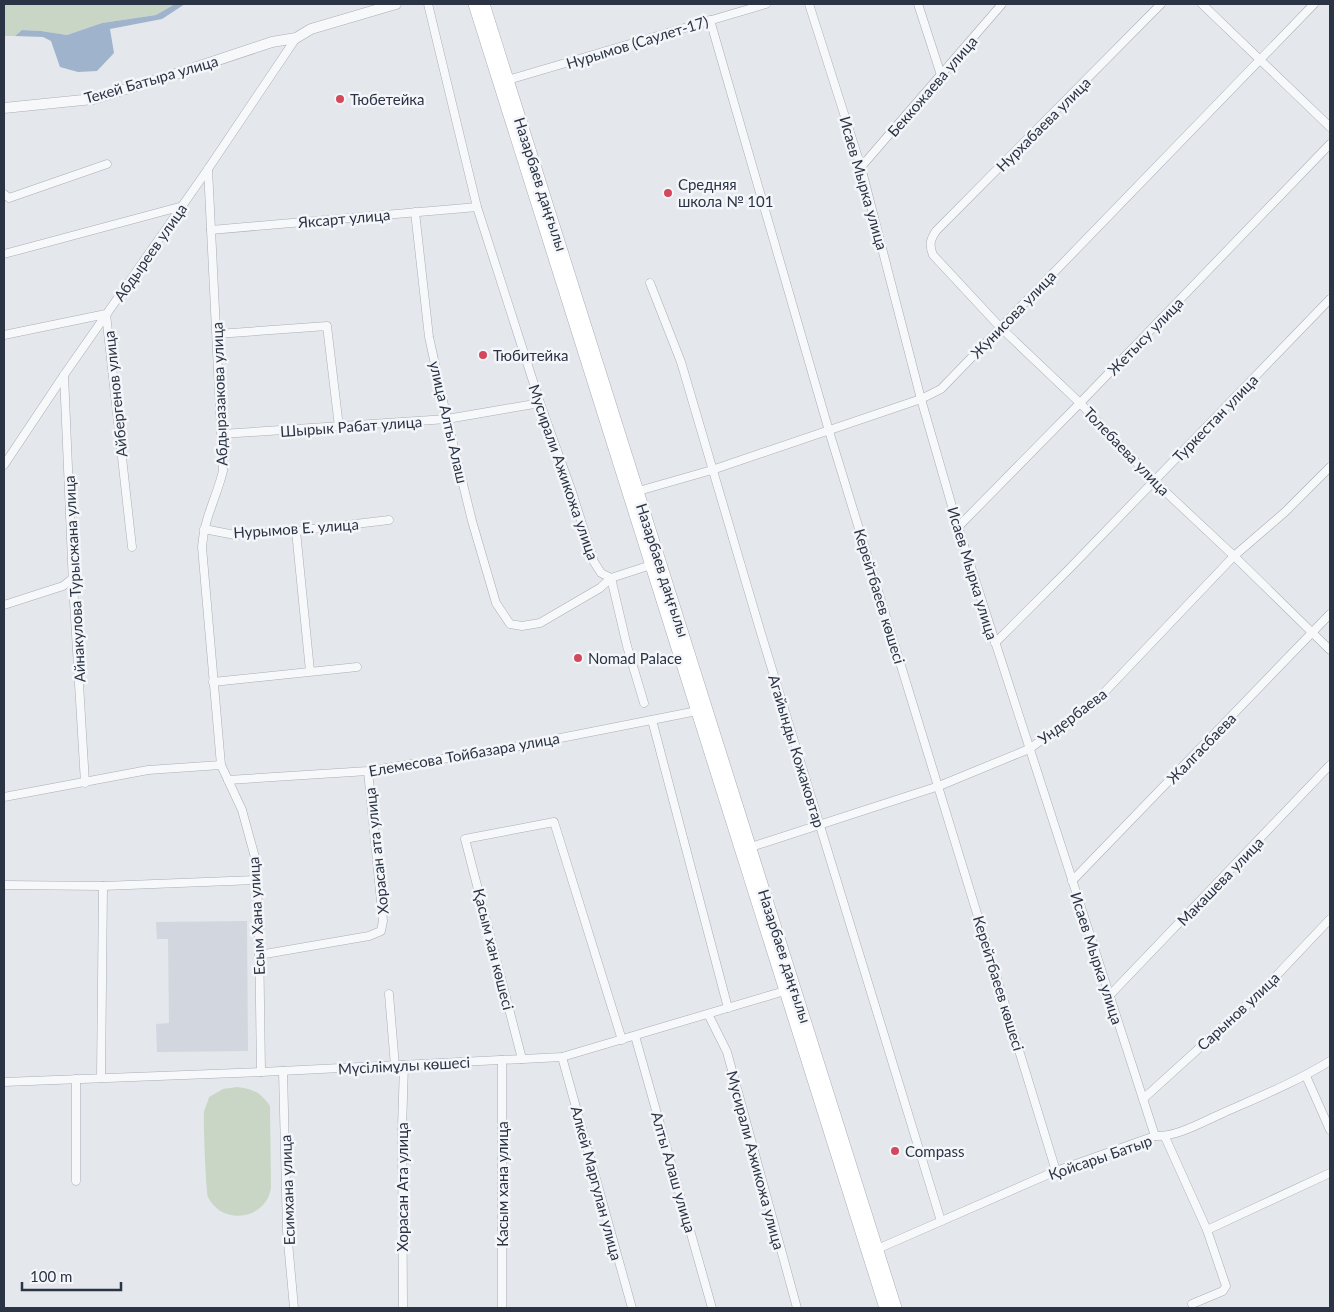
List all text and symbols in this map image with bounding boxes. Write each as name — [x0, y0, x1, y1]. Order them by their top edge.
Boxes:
street label: Нурымов (Саулет-17) — [564, 12, 710, 72]
street label: Беккожаева улица — [883, 32, 981, 140]
street label: Текей Батыра улица — [82, 51, 220, 107]
street label: Нурхабаева улица — [992, 73, 1094, 175]
place label: Тюбетейка — [350, 90, 425, 108]
marker: Тюбетейка — [334, 93, 346, 105]
street label: Исаев Мырка улица — [836, 114, 892, 252]
street label: Назарбаев даңғылы — [511, 115, 571, 253]
place label: Средняя школа № 101 — [678, 175, 773, 210]
marker: Средняя школа № 101 — [662, 187, 674, 199]
street label: Абдыреев улица — [110, 200, 190, 304]
street label: Яксарт улица — [296, 205, 391, 231]
street label: Жунисова улица — [967, 266, 1059, 362]
street label: Жетысу улица — [1103, 293, 1187, 379]
street label: Абдыразакова улица — [207, 322, 231, 466]
street label: Айбергенов улица — [99, 330, 131, 458]
place label: Тюбитейка — [493, 346, 568, 364]
marker: Тюбитейка — [477, 349, 489, 361]
street label: улица Алты Алаш — [426, 359, 472, 485]
street label: Туркестан улица — [1169, 371, 1261, 465]
street label: Мусирали Ажикожа улица — [525, 382, 603, 562]
street label: Толебаева улица — [1080, 403, 1174, 499]
street label: Шырык Рабат улица — [279, 412, 423, 440]
street label: Айнакулова Турысжана улица — [60, 475, 88, 683]
street label: Назарбаев даңғылы — [633, 501, 693, 639]
street label: Исаев Мырка улица — [944, 504, 1002, 642]
street label: Нурымов Е. улица — [233, 515, 359, 541]
street label: Керейтбаеев көшесі — [851, 526, 909, 666]
place label: Nomad Palace — [588, 649, 682, 667]
marker: Nomad Palace — [572, 652, 584, 664]
street label: Агайынды Кожаковтар — [765, 672, 829, 830]
street label: Ундербаева — [1034, 684, 1110, 748]
street label: Жалгасбаева — [1163, 709, 1239, 787]
street label: Елемесова Тойбазара улица — [367, 728, 561, 780]
street label: Хорасан ата улица — [360, 787, 392, 915]
street label: Макашева улица — [1173, 833, 1267, 929]
street label: Есым Хана улица — [244, 856, 268, 976]
street label: Қасым хан көшесі — [470, 886, 518, 1012]
street label: Назарбаев даңғылы — [755, 887, 815, 1025]
street label: Исаев Мырка улица — [1067, 890, 1127, 1026]
street label: Керейтбаеев көшесі — [970, 913, 1028, 1053]
street label: Сарынов улица — [1193, 968, 1283, 1054]
street label: Мүсілімұлы көшесі — [337, 1053, 471, 1077]
street label: Мусирали Ажикожа улица — [723, 1069, 789, 1251]
street label: Алкей Маргулан улица — [568, 1104, 626, 1262]
street label: Алты Алаш улица — [648, 1109, 700, 1235]
street label: Касым хана улица — [493, 1121, 511, 1247]
street label: Хорасан Ата улица — [393, 1122, 411, 1252]
street label: Қойсары Батыр — [1046, 1131, 1154, 1183]
street label: Есимхана улица — [276, 1135, 298, 1245]
place label: Compass — [905, 1142, 965, 1160]
marker: Compass — [889, 1145, 901, 1157]
scale bar — [22, 1260, 121, 1292]
text: 100 m — [30, 1267, 72, 1285]

